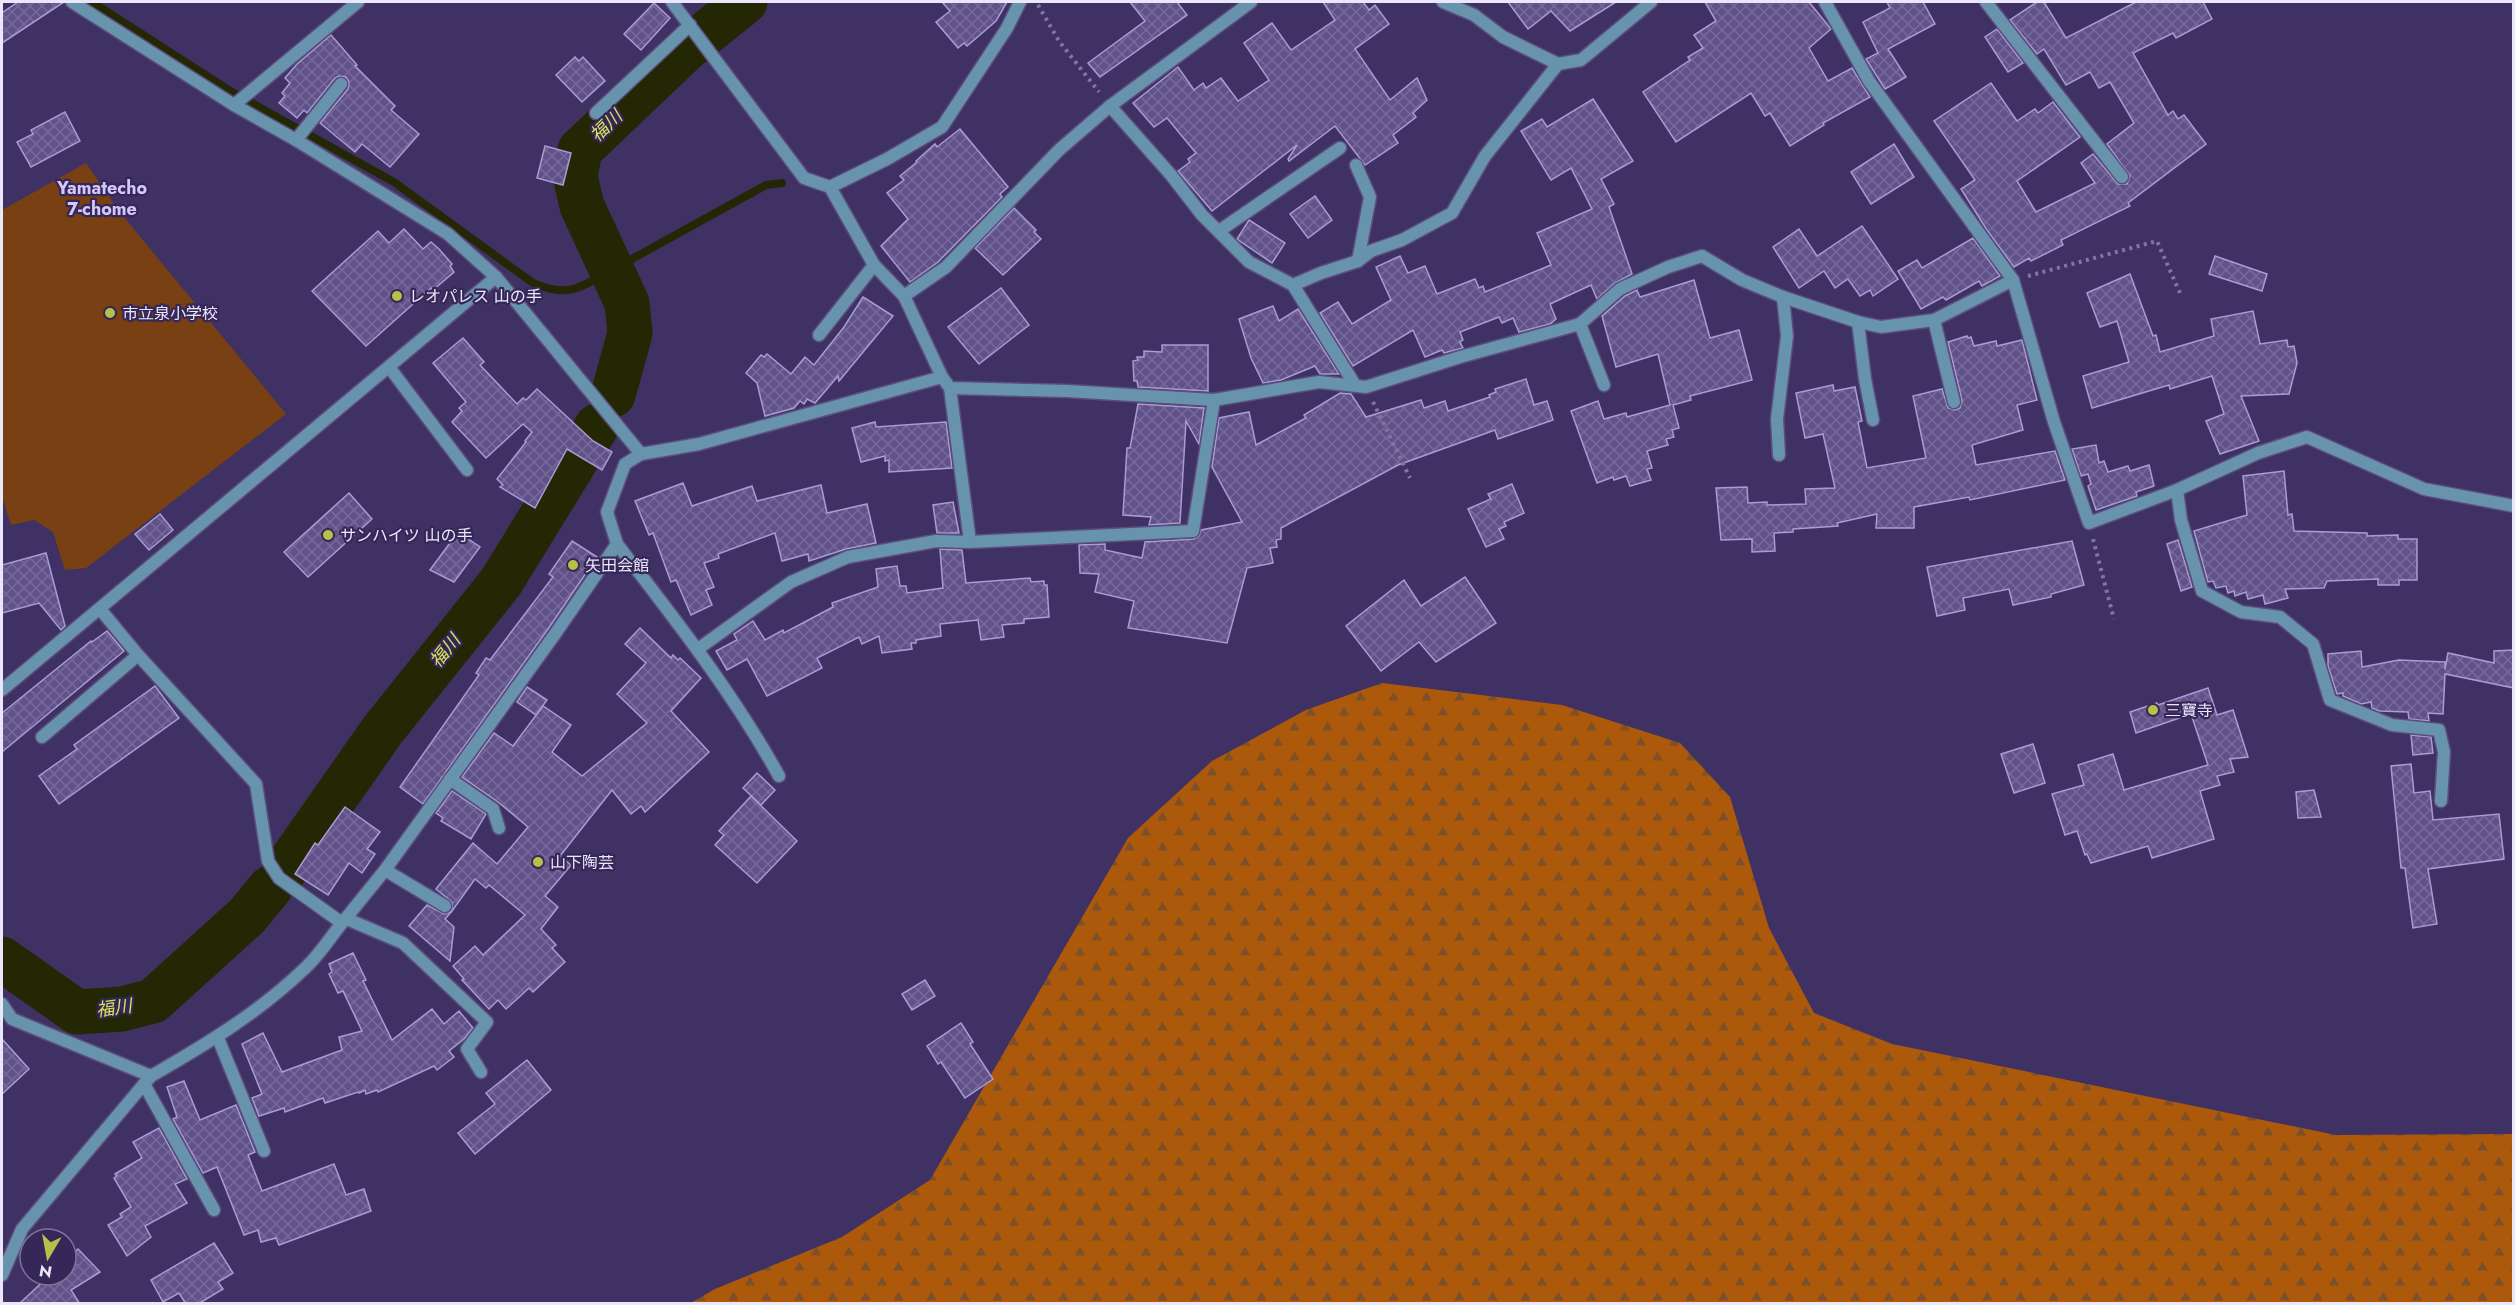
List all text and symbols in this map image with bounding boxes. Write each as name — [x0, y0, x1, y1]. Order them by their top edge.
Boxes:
water label: 福川 — [584, 103, 629, 148]
district label: Yamatecho 7-chome — [56, 175, 147, 222]
place label: レオパレス 山の手 — [409, 285, 542, 308]
marker: レオパレス 山の手 — [390, 289, 404, 303]
place label: 市立泉小学校 — [122, 302, 218, 325]
marker: 市立泉小学校 — [103, 306, 117, 320]
place label: サンハイツ 山の手 — [340, 524, 472, 547]
marker: サンハイツ 山の手 — [321, 528, 335, 542]
place label: 矢田会館 — [585, 554, 649, 577]
marker: 矢田会館 — [566, 558, 580, 572]
water label: 福川 — [424, 627, 468, 673]
place label: 三寶寺 — [2165, 699, 2213, 722]
marker: 三寶寺 — [2146, 703, 2160, 717]
place label: 山下陶芸 — [550, 851, 614, 874]
marker: 山下陶芸 — [531, 855, 545, 869]
water label: 福川 — [94, 992, 136, 1023]
north arrow — [18, 1227, 78, 1287]
text: N — [37, 1259, 54, 1284]

